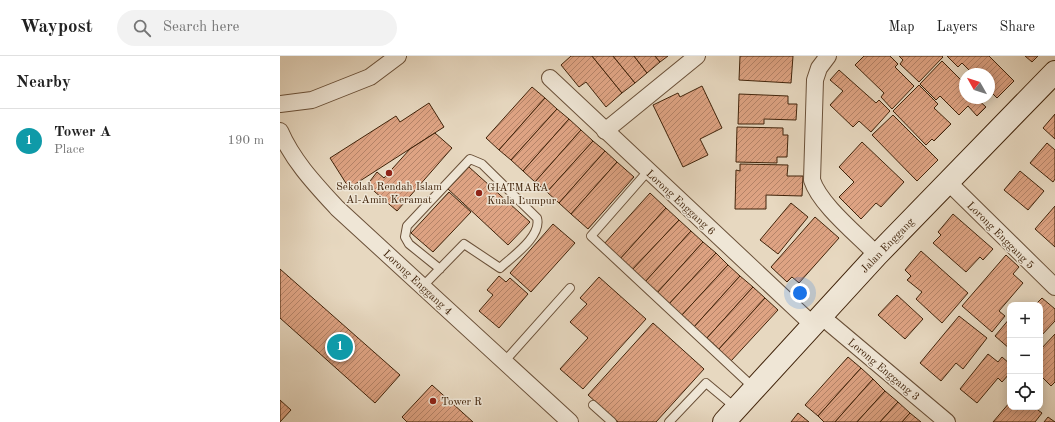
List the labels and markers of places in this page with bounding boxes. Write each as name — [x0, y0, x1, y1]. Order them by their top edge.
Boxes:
marker: Sekolah Rendah Islam Al-Amin Keramat — [384, 168, 394, 178]
place label: Sekolah Rendah Islam Al-Amin Keramat — [336, 182, 442, 206]
place label: GIATMARA Kuala Lumpur — [487, 183, 557, 207]
marker: GIATMARA Kuala Lumpur — [474, 188, 484, 198]
pin: 1 — [327, 332, 353, 362]
marker: Tower R — [428, 396, 438, 406]
place label: Tower R — [441, 397, 482, 408]

